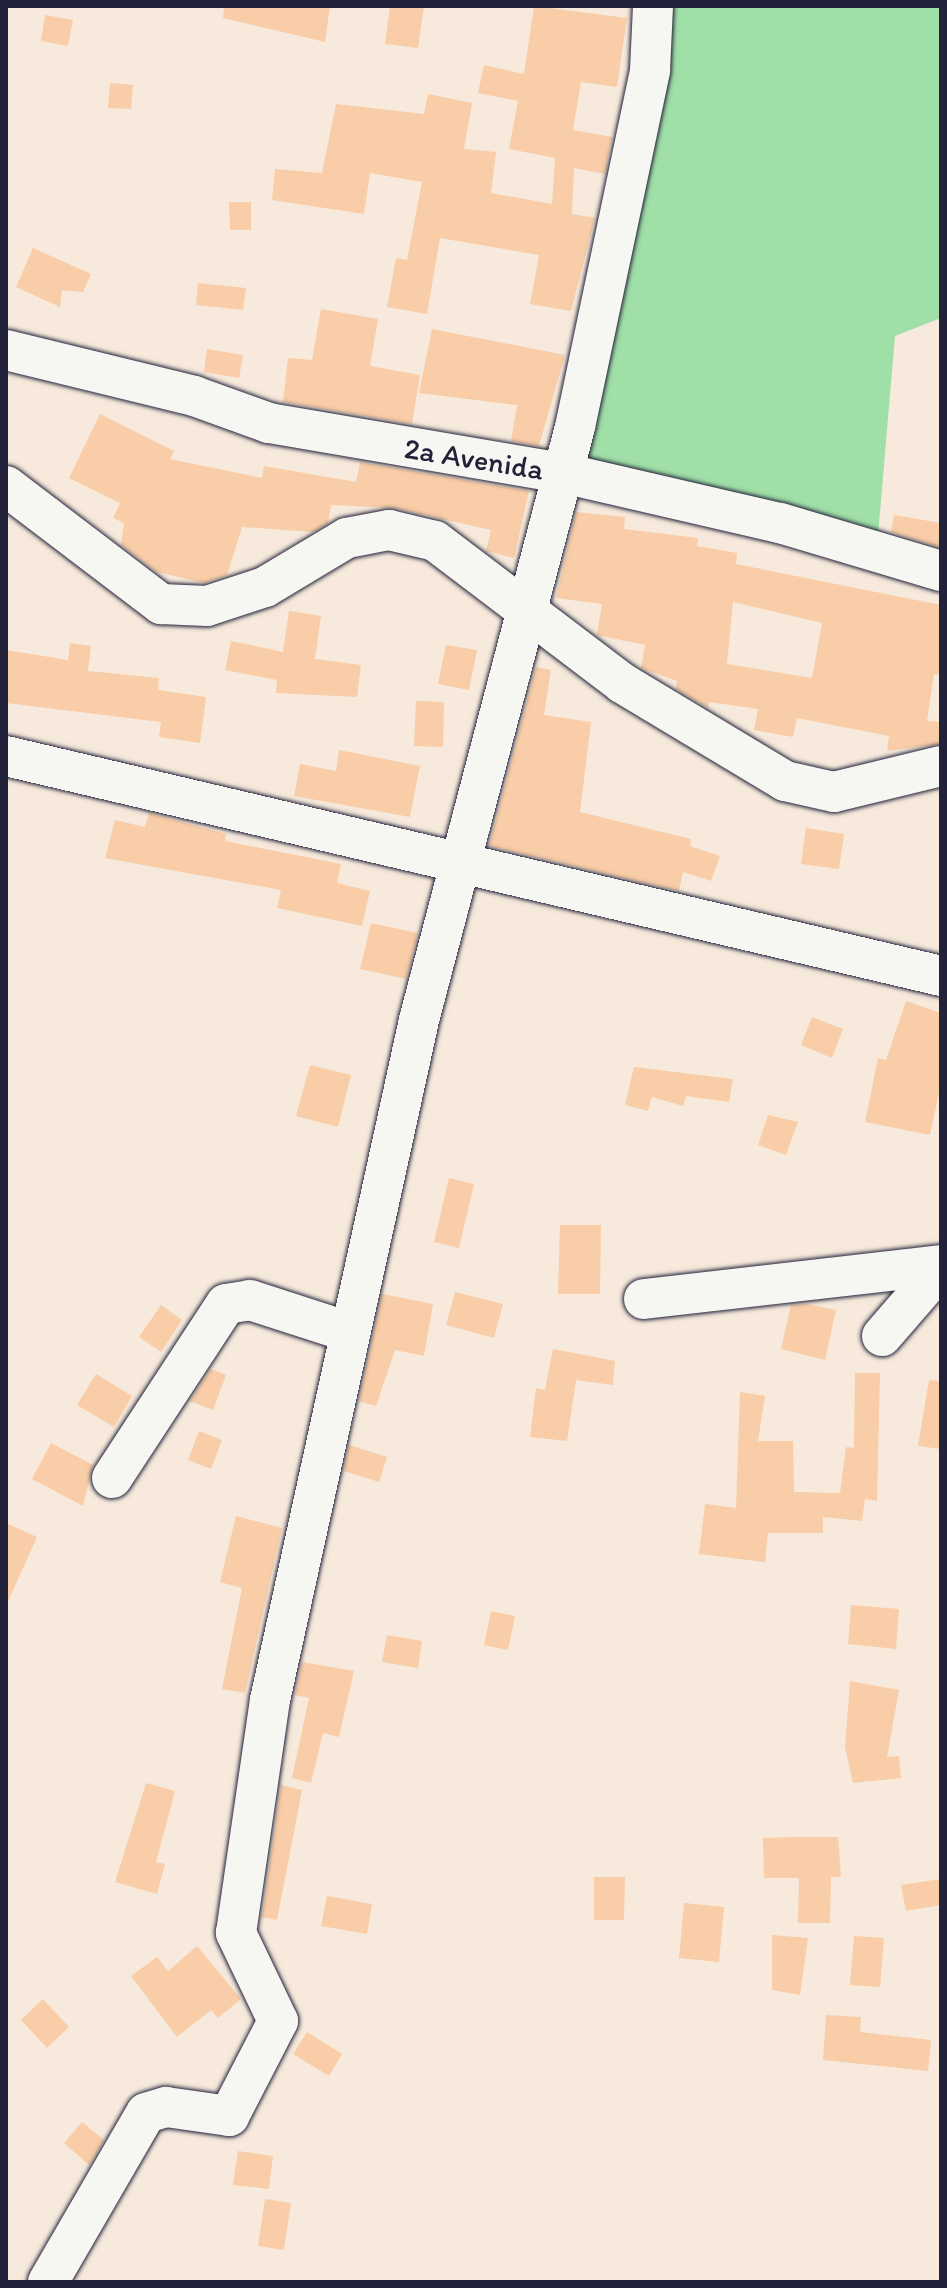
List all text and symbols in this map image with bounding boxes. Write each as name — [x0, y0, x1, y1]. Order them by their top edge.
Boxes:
street label: 2a Avenida — [402, 430, 546, 488]

